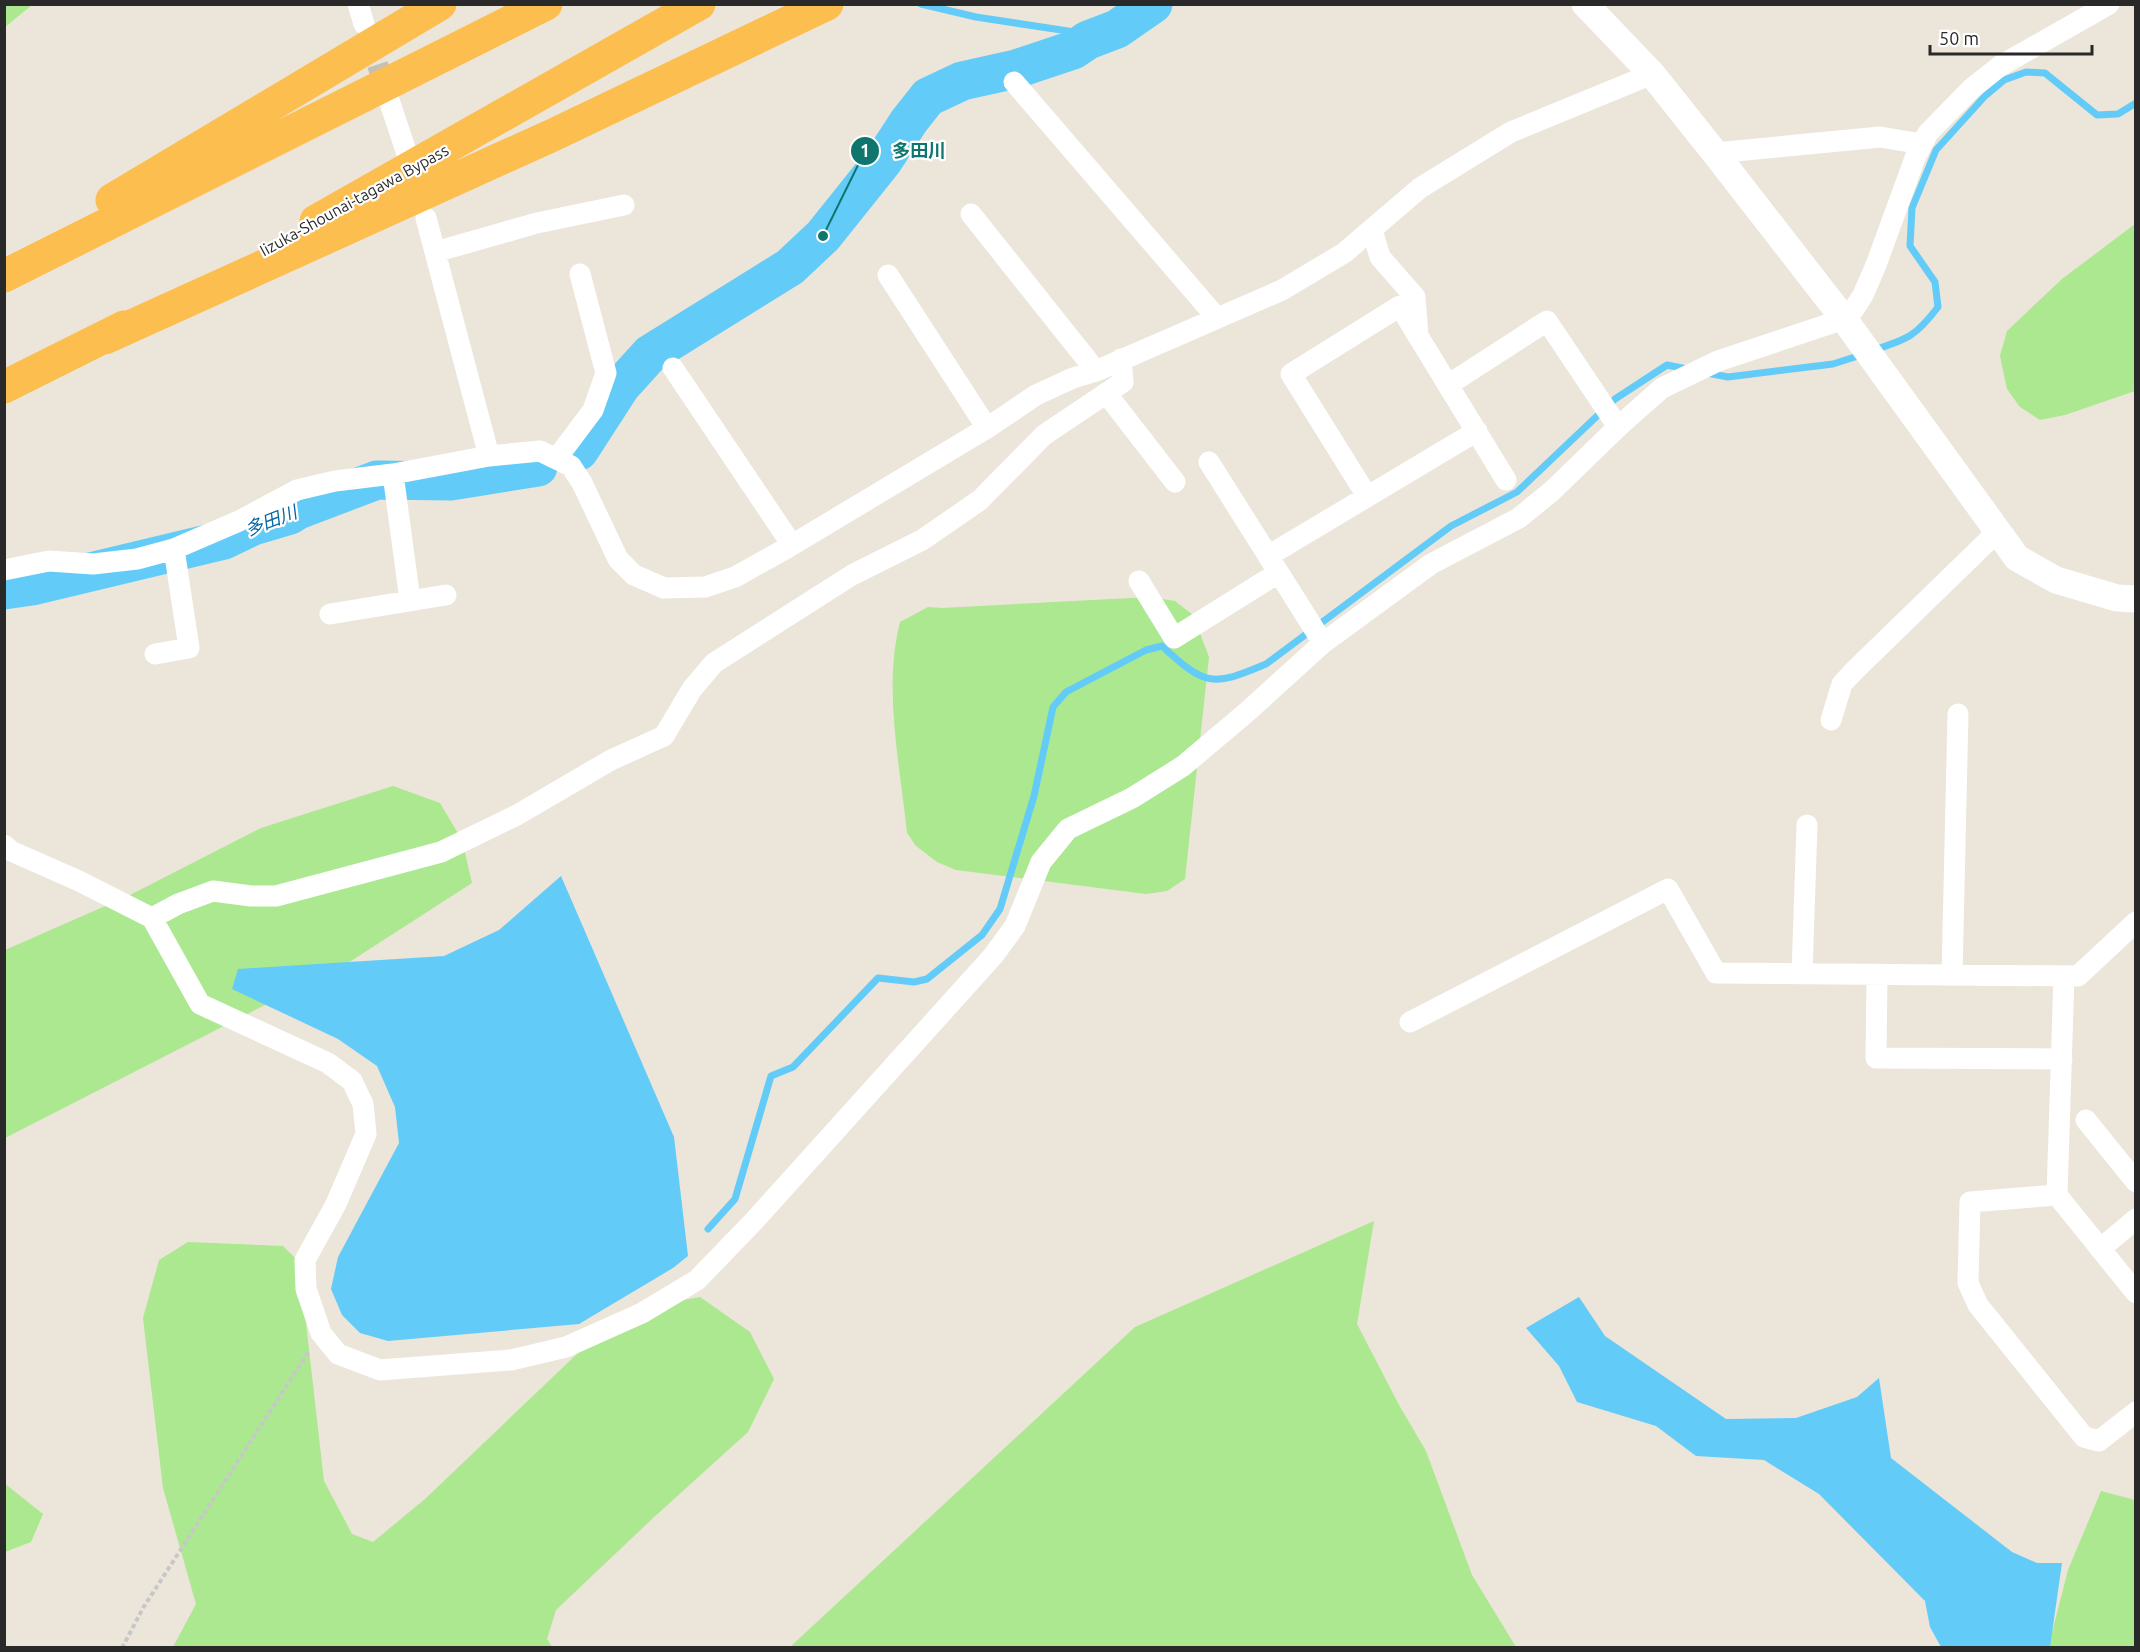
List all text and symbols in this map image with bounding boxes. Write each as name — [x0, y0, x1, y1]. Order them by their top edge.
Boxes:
scale bar — [1930, 18, 2092, 56]
text: 50 m — [1939, 28, 1979, 48]
callout: 多田川 — [850, 133, 958, 169]
text: 1 — [860, 140, 870, 160]
text: 多田川 — [892, 140, 946, 160]
street label: Iizuka-Shounai-tagawa Bypass — [257, 141, 451, 259]
water label: 多田川 — [242, 500, 301, 539]

